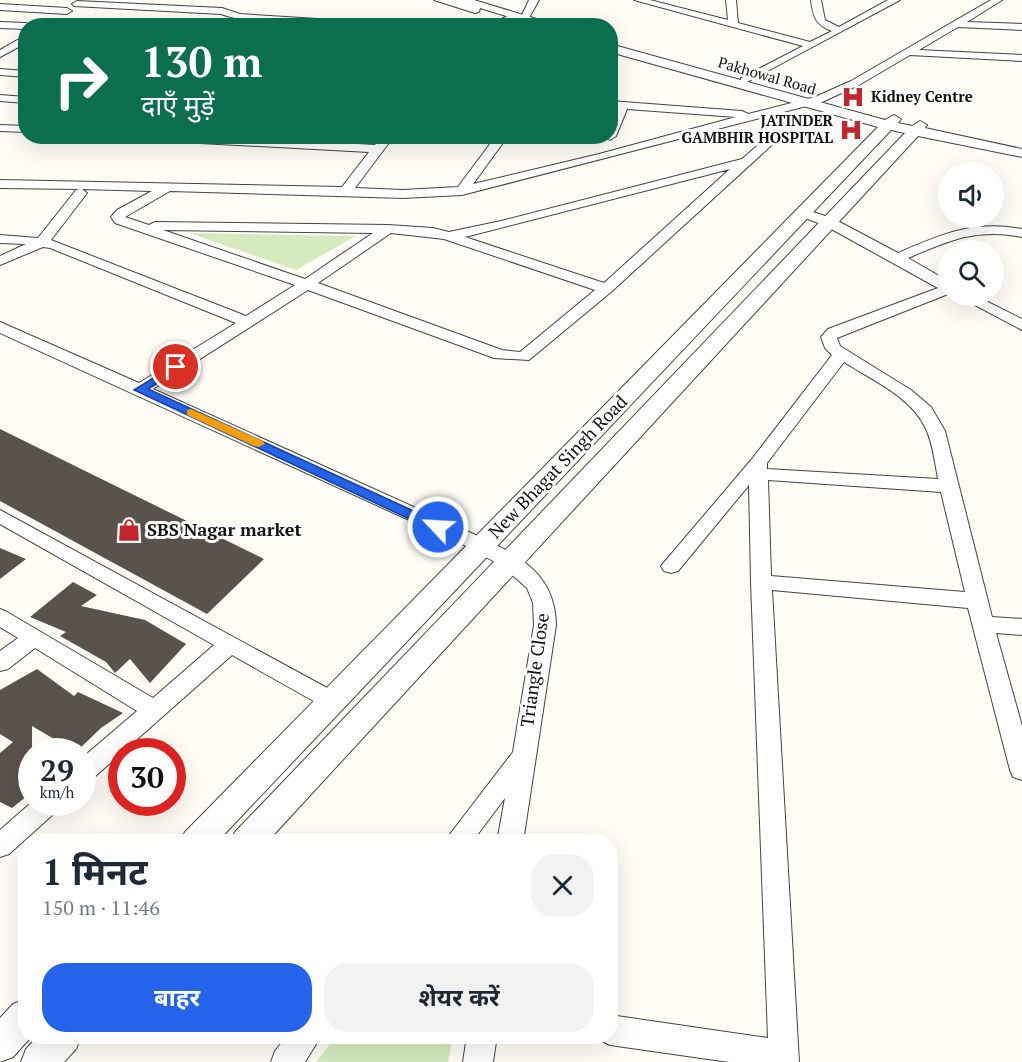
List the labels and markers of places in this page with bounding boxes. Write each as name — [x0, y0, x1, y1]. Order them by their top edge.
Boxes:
hospital icon: Kidney Centre — [840, 84, 866, 110]
place label: Kidney Centre — [871, 86, 973, 106]
place label: JATINDER GAMBHIR HOSPITAL — [681, 110, 834, 147]
hospital icon: JATINDER GAMBHIR HOSPITAL — [838, 117, 864, 143]
pin — [150, 341, 201, 392]
shop icon: SBS Nagar market — [116, 517, 142, 543]
place label: SBS Nagar market — [147, 517, 302, 541]

